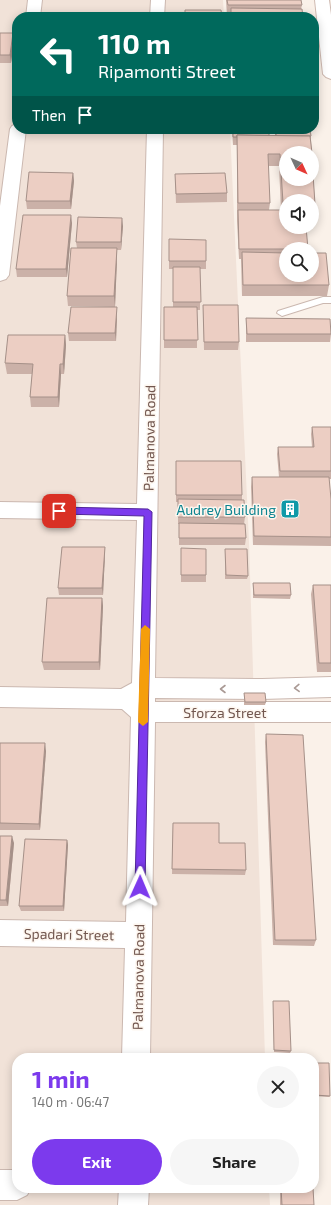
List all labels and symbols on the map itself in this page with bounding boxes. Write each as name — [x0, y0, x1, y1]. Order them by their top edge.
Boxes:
north arrow — [279, 146, 319, 186]
street label: Palmanova Road — [140, 385, 158, 491]
pin — [42, 494, 76, 528]
building icon: Audrey Building — [279, 498, 301, 520]
place label: Audrey Building — [176, 501, 276, 518]
one-way arrow — [294, 684, 300, 692]
one-way arrow — [220, 685, 226, 693]
street label: Sforza Street — [183, 704, 267, 721]
position arrow — [119, 866, 161, 908]
street label: Palmanova Road — [129, 924, 147, 1030]
street label: Spadari Street — [24, 925, 114, 943]

